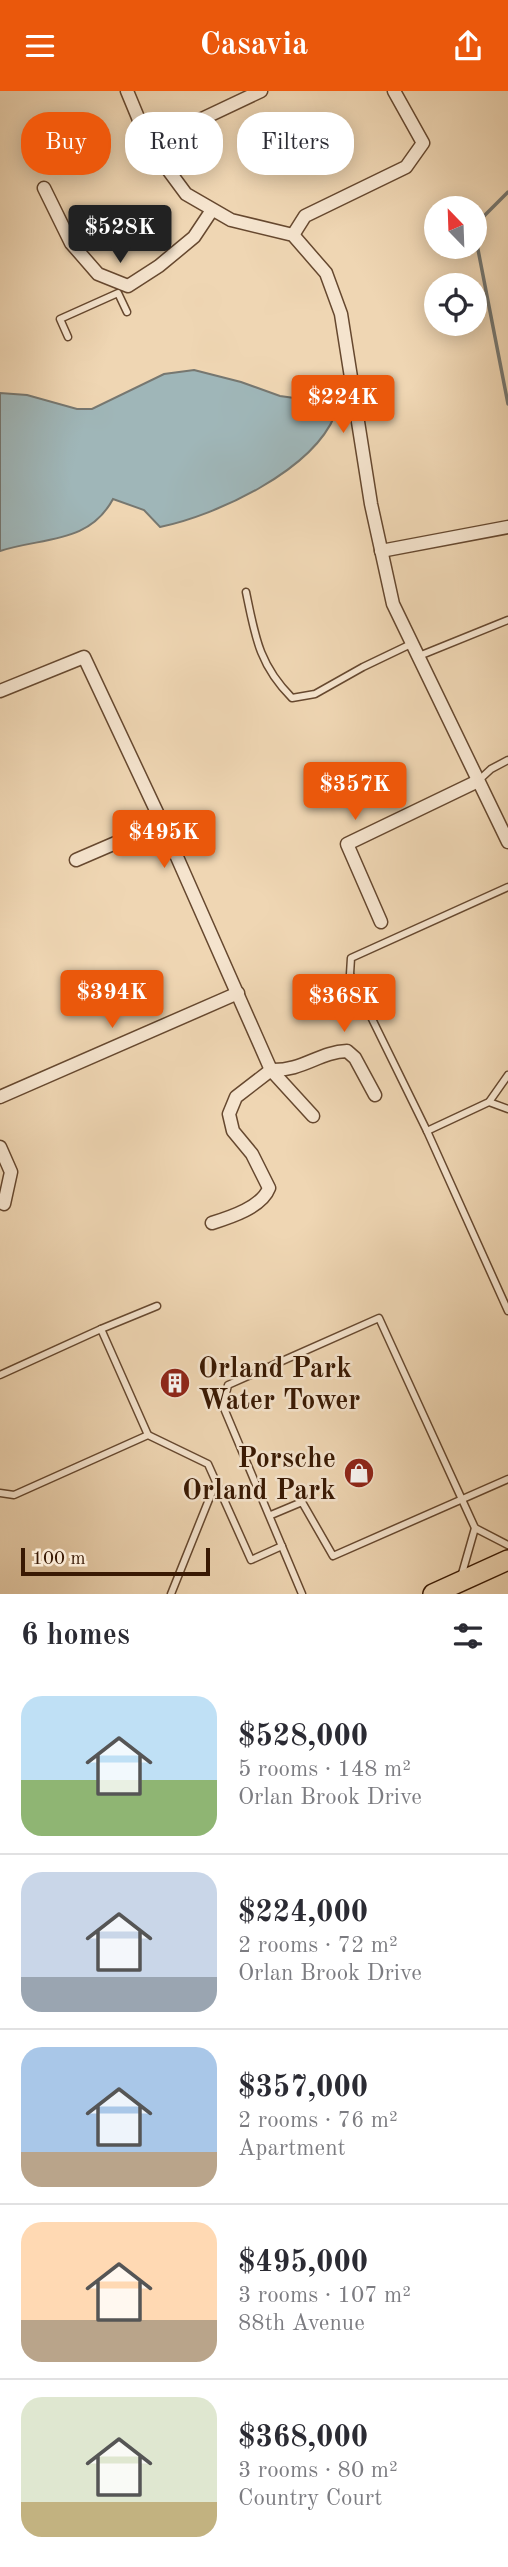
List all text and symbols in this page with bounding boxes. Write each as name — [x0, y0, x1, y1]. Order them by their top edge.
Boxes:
icon: menu — [21, 27, 59, 65]
icon: share — [449, 27, 487, 65]
text: Casavia — [200, 30, 308, 62]
chip: Buy — [21, 112, 111, 175]
chip: Rent — [125, 112, 223, 175]
chip: Filters — [237, 112, 354, 175]
north arrow — [424, 196, 486, 259]
map controls — [424, 196, 487, 336]
pin: $528K — [71, 205, 169, 265]
text: $528K — [84, 216, 156, 239]
button: locate — [424, 273, 487, 336]
pin: $224K — [294, 375, 392, 435]
text: $224K — [307, 386, 379, 409]
pin: $357K — [306, 763, 404, 822]
text: $357K — [319, 773, 391, 796]
pin: $495K — [115, 811, 213, 870]
text: $495K — [128, 821, 200, 844]
pin: $394K — [63, 971, 161, 1030]
pin: $368K — [295, 975, 393, 1034]
text: $394K — [76, 981, 148, 1004]
text: $368K — [308, 985, 380, 1008]
place label: Orland Park Water Tower — [198, 1356, 361, 1416]
building icon: Orland Park Water Tower — [158, 1366, 192, 1400]
place label: Porsche Orland Park — [182, 1446, 336, 1506]
shop icon: Porsche Orland Park — [342, 1456, 376, 1490]
scale bar — [21, 1545, 210, 1577]
text: 100 m — [32, 1550, 85, 1569]
icon: filters — [449, 1617, 487, 1655]
text: 6 homes — [21, 1621, 130, 1651]
text: $528,000 — [238, 1722, 368, 1752]
icon: home — [77, 1724, 161, 1808]
text: 5 rooms · 148 m² — [238, 1758, 411, 1781]
text: Orlan Brook Drive — [238, 1786, 422, 1809]
text: $224,000 — [238, 1898, 368, 1928]
icon: home — [77, 1900, 161, 1984]
text: 2 rooms · 72 m² — [238, 1934, 398, 1957]
text: Orlan Brook Drive — [238, 1962, 422, 1985]
text: $357,000 — [238, 2073, 368, 2103]
icon: home — [77, 2075, 161, 2159]
text: 2 rooms · 76 m² — [238, 2109, 398, 2132]
text: Apartment — [238, 2137, 346, 2160]
text: $495,000 — [238, 2248, 368, 2278]
icon: home — [77, 2250, 161, 2334]
text: 3 rooms · 107 m² — [238, 2284, 411, 2307]
text: 88th Avenue — [238, 2312, 365, 2335]
text: $368,000 — [238, 2423, 368, 2453]
icon: home — [77, 2425, 161, 2509]
text: 3 rooms · 80 m² — [238, 2459, 398, 2482]
text: Country Court — [238, 2487, 382, 2510]

